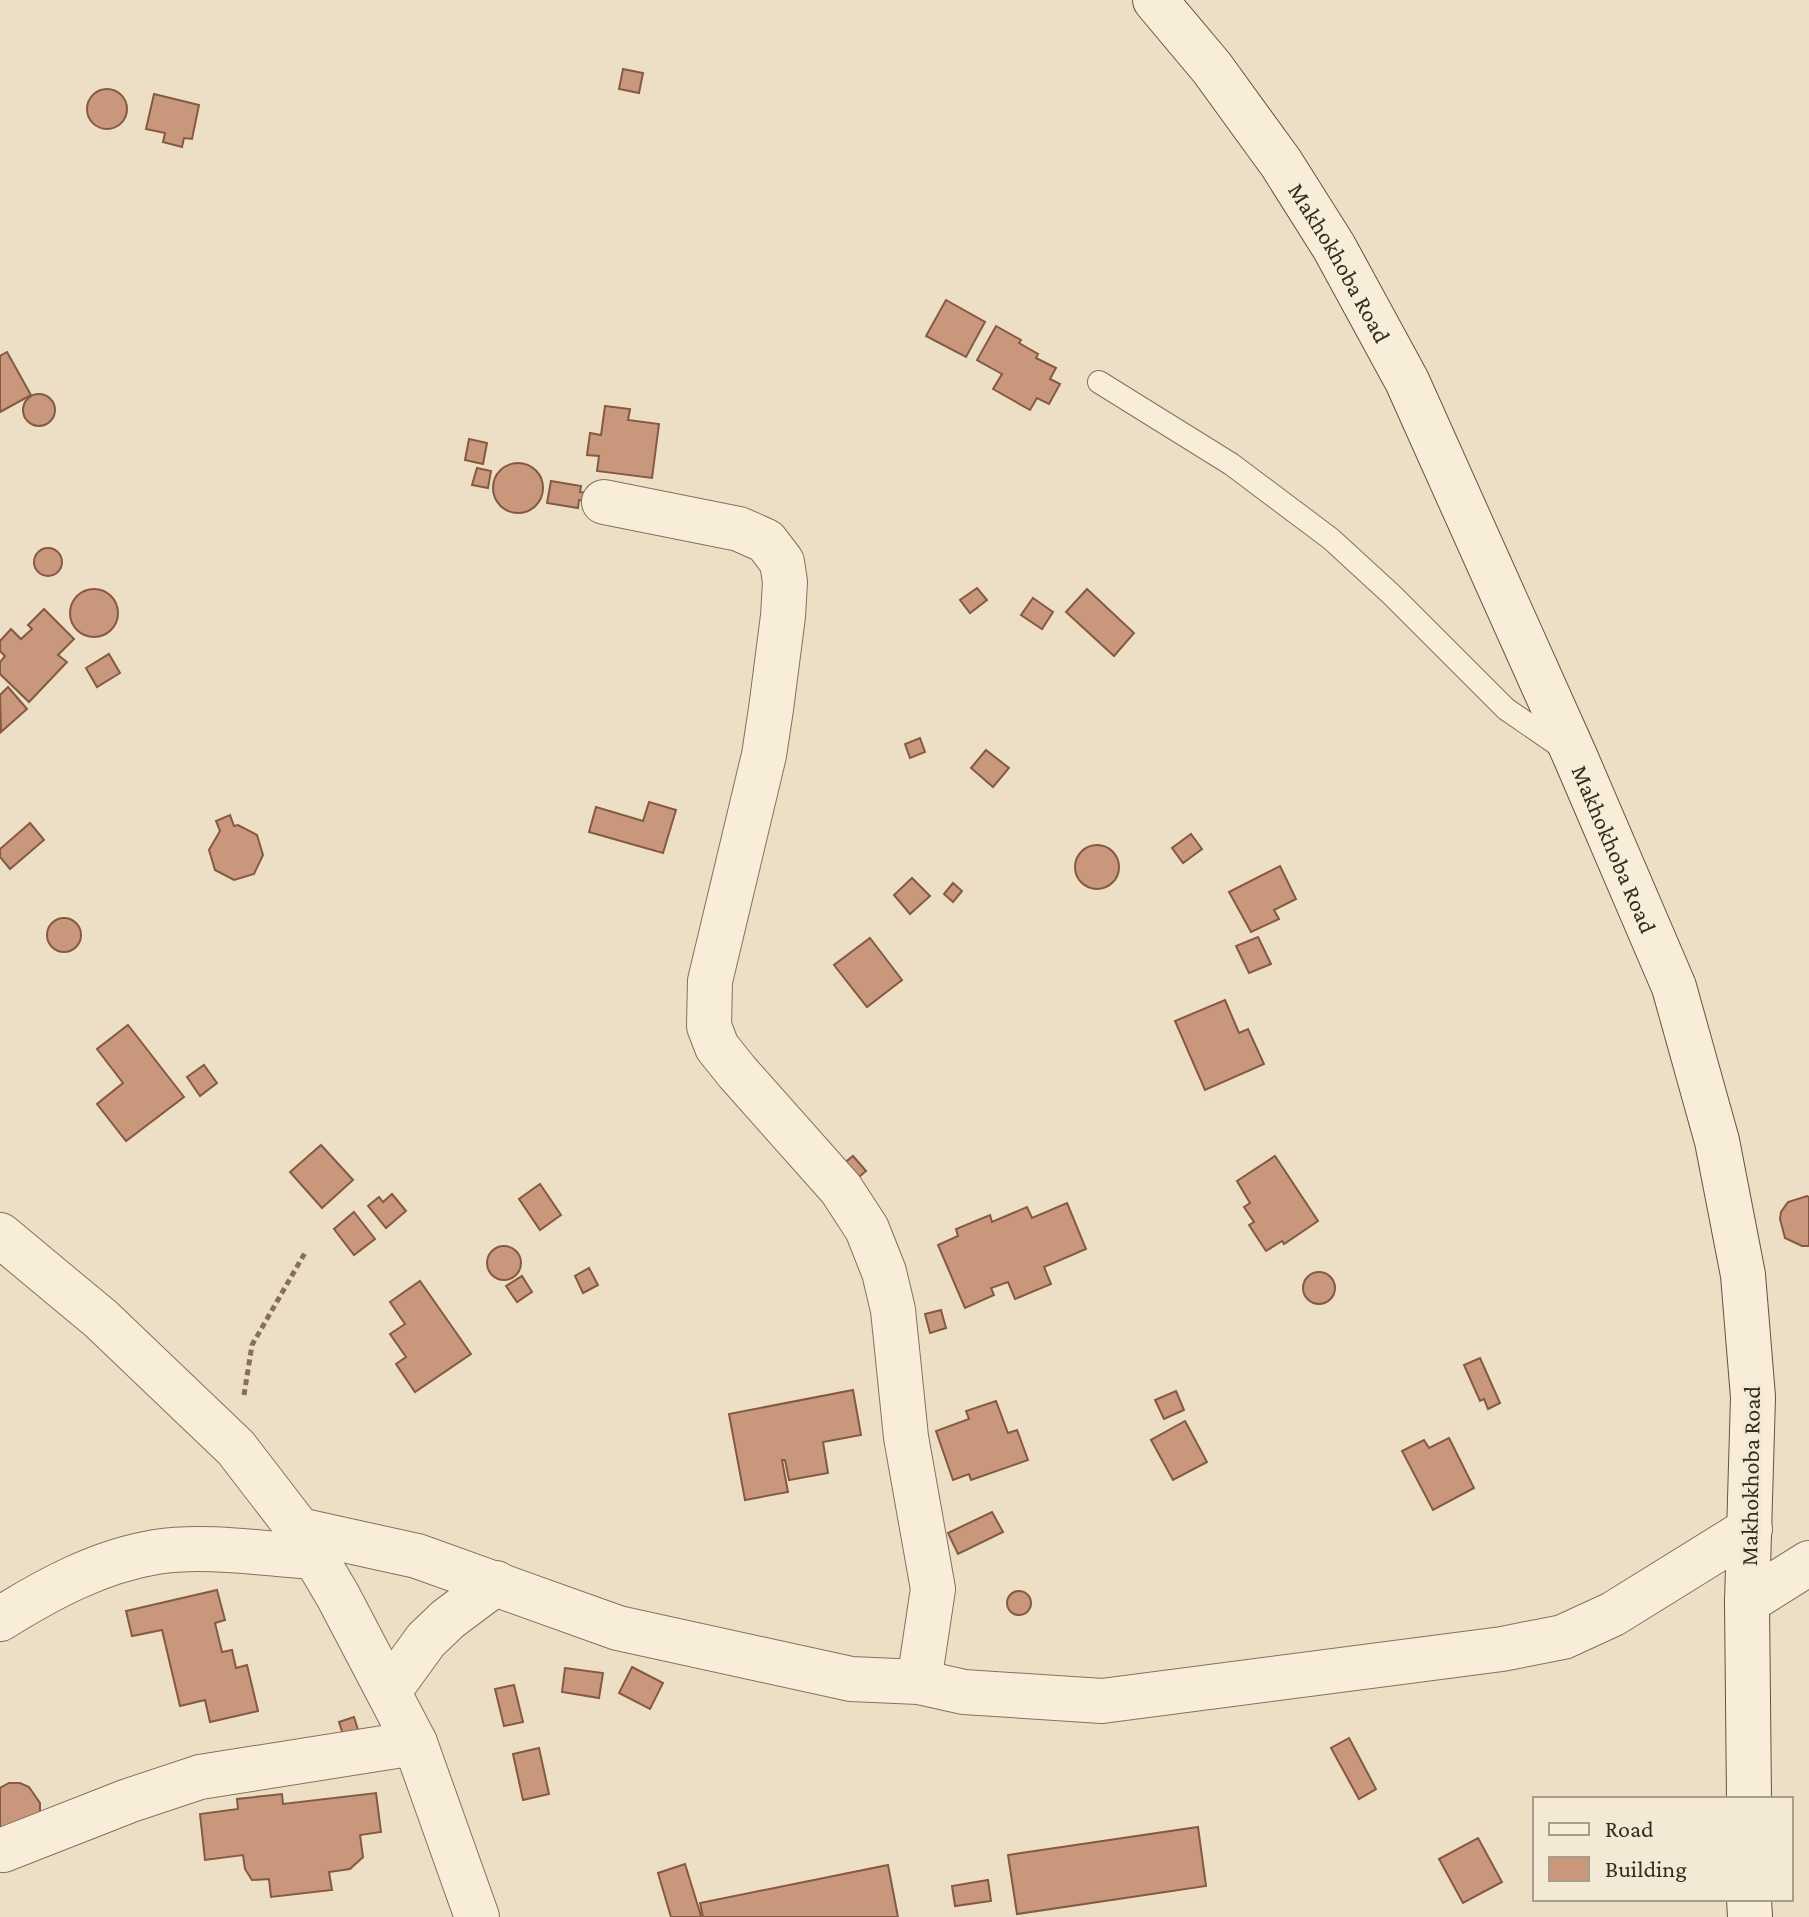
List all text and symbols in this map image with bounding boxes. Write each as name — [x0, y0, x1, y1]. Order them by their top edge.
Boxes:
street label: Makhokhoba Road — [1283, 178, 1397, 347]
street label: Makhokhoba Road — [1567, 761, 1663, 937]
street label: Makhokhoba Road — [1735, 1385, 1765, 1566]
legend — [1533, 1797, 1793, 1901]
text: Road — [1605, 1815, 1654, 1842]
text: Building — [1605, 1855, 1687, 1882]

